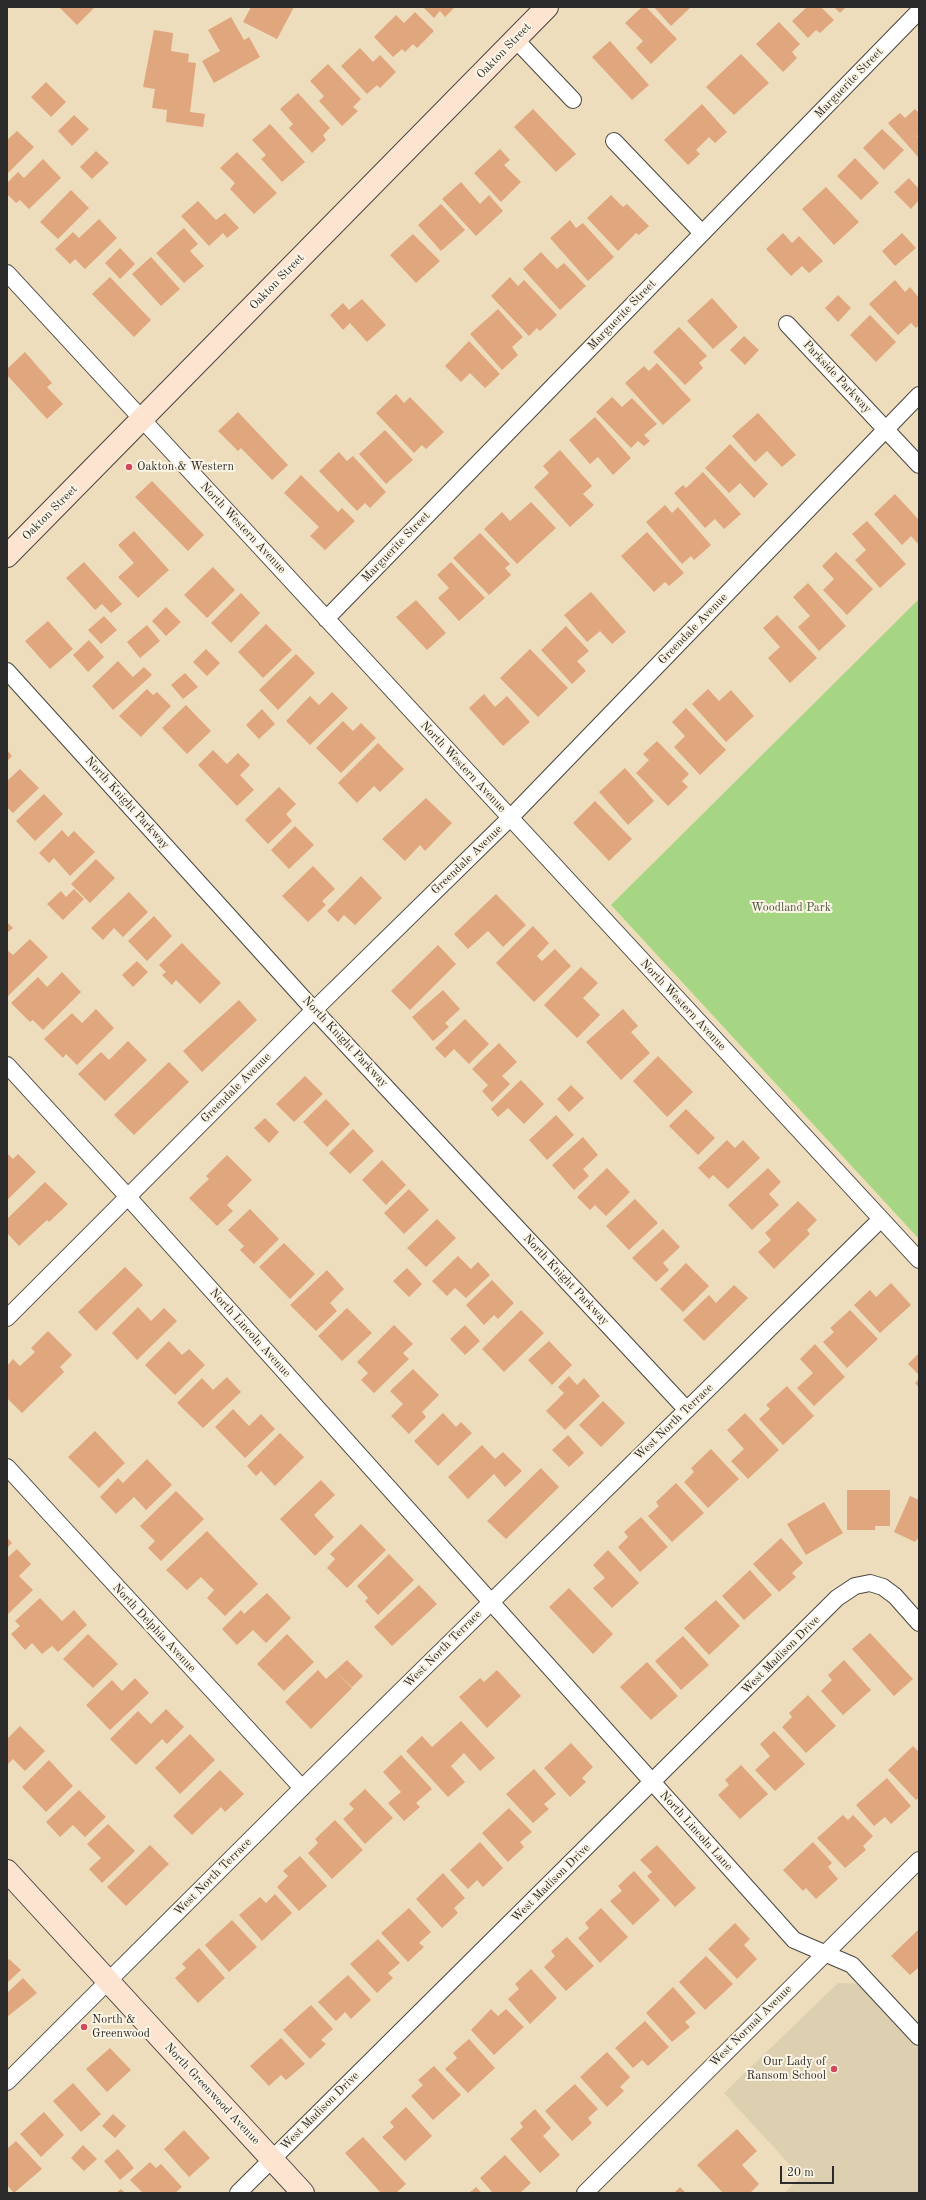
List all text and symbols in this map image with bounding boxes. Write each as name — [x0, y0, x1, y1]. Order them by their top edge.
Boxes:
street label: Oakton Street — [474, 20, 534, 82]
street label: Marguerite Street — [812, 45, 886, 121]
street label: Oakton Street — [247, 251, 307, 313]
street label: Marguerite Street — [585, 277, 659, 353]
street label: Parkside Parkway — [800, 338, 874, 416]
place label: Oakton & Western — [137, 460, 234, 474]
marker: Oakton & Western — [124, 462, 134, 472]
street label: North Western Avenue — [197, 480, 289, 576]
street label: Oakton Street — [19, 482, 81, 544]
street label: Marguerite Street — [359, 509, 433, 585]
street label: Greendale Avenue — [655, 590, 731, 668]
street label: North Western Avenue — [417, 719, 509, 815]
street label: North Knight Parkway — [82, 754, 172, 852]
street label: Greendale Avenue — [428, 822, 506, 898]
park label: Woodland Park — [751, 901, 831, 915]
street label: North Western Avenue — [637, 957, 729, 1053]
street label: North Knight Parkway — [299, 993, 391, 1091]
street label: Greendale Avenue — [198, 1050, 274, 1126]
street label: North Knight Parkway — [520, 1231, 612, 1329]
street label: North Lincoln Avenue — [206, 1286, 294, 1380]
street label: West North Terrace — [632, 1381, 716, 1463]
street label: North Delphia Avenue — [109, 1581, 199, 1675]
street label: West North Terrace — [401, 1607, 485, 1691]
street label: West Madison Drive — [739, 1613, 823, 1697]
street label: North Lincoln Lane — [656, 1788, 736, 1874]
street label: West North Terrace — [171, 1835, 255, 1919]
street label: West Madison Drive — [509, 1841, 593, 1925]
street label: West Normal Avenue — [707, 1982, 795, 2070]
place label: North & Greenwood — [92, 2013, 150, 2041]
marker: North & Greenwood — [79, 2022, 89, 2032]
street label: North Greenwood Avenue — [161, 2040, 263, 2148]
place label: Our Lady of Ransom School — [747, 2055, 826, 2083]
marker: Our Lady of Ransom School — [829, 2064, 839, 2074]
street label: West Madison Drive — [278, 2069, 362, 2153]
scale bar — [782, 2158, 836, 2184]
text: 20 m — [787, 2167, 814, 2179]

